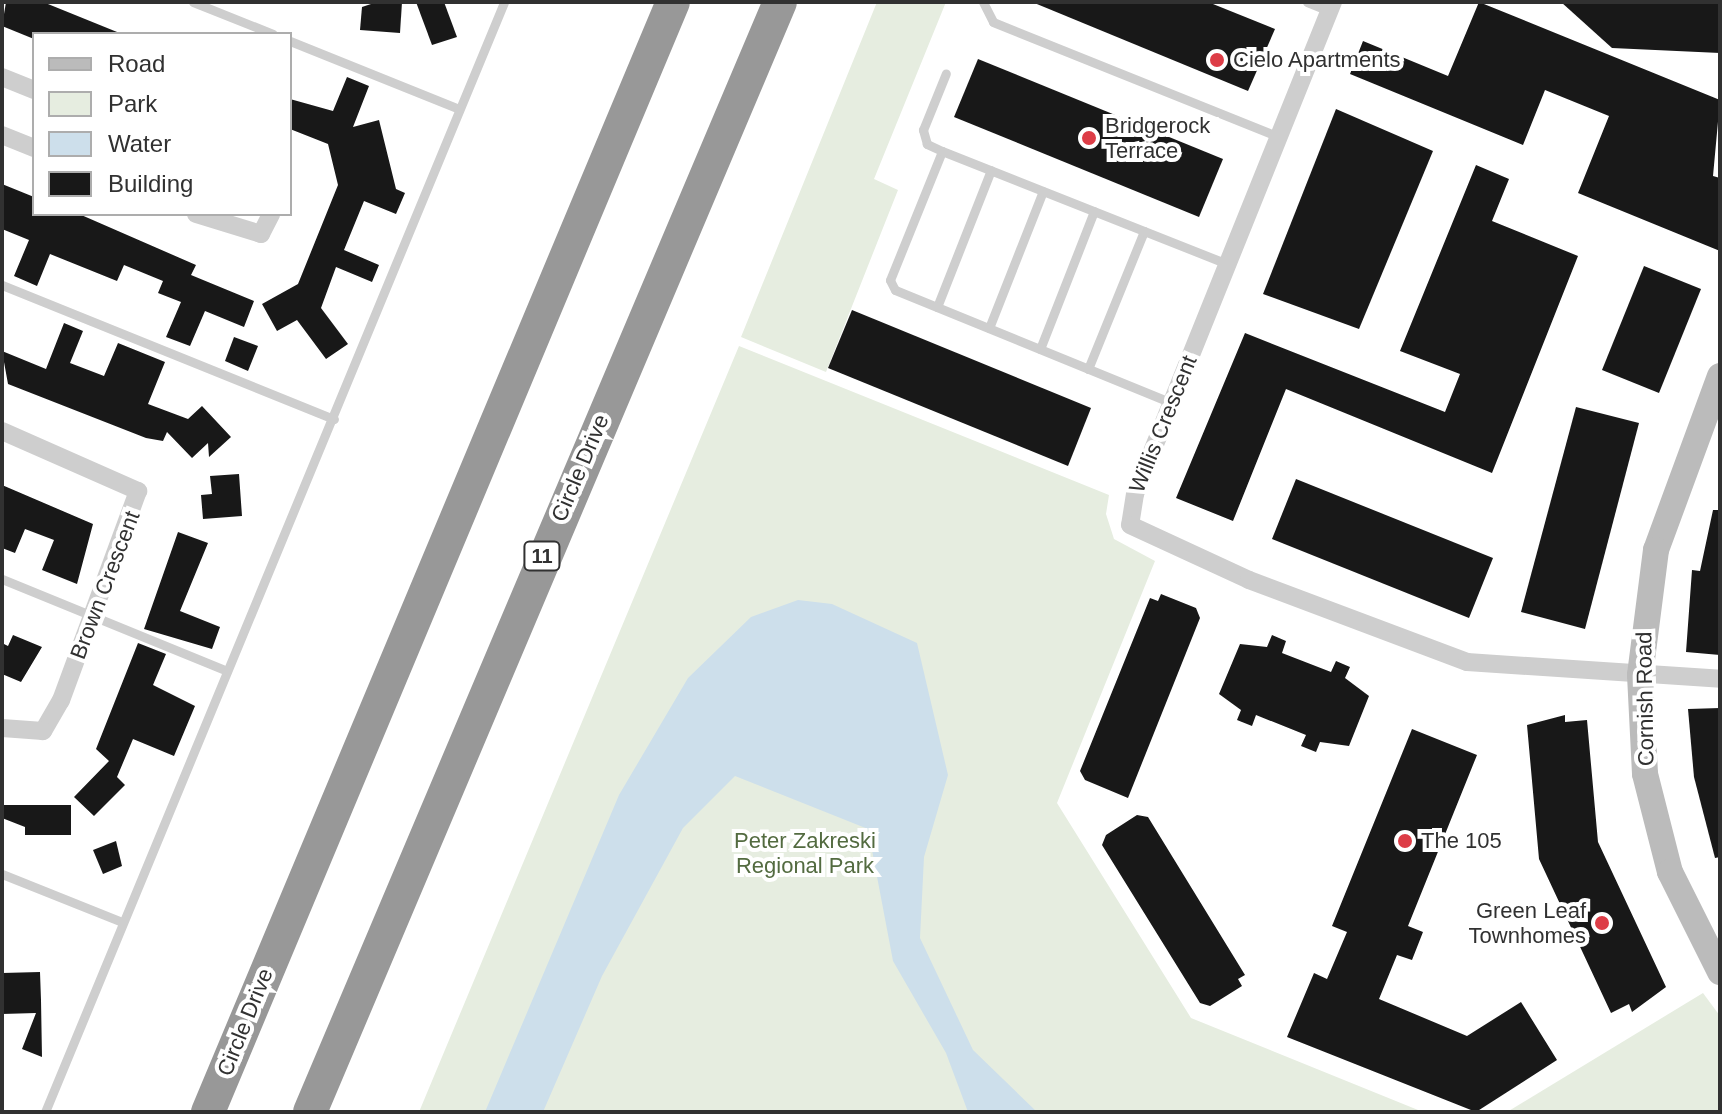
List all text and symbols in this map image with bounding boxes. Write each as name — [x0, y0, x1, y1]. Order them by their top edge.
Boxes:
legend — [32, 32, 292, 216]
place label: Cielo Apartments — [1233, 47, 1402, 73]
text: Road — [108, 50, 165, 77]
marker: Cielo Apartments — [1208, 51, 1226, 69]
text: Park — [108, 90, 157, 117]
place label: Bridgerock Terrace — [1105, 112, 1210, 164]
marker: Bridgerock Terrace — [1080, 129, 1098, 147]
text: Water — [108, 130, 171, 157]
text: Building — [108, 170, 193, 197]
street label: Willis Crescent — [1124, 352, 1202, 496]
street label: Circle Drive — [546, 411, 614, 525]
street label: Brown Crescent — [65, 507, 145, 663]
road number: 11 — [522, 540, 562, 572]
street label: Cornish Road — [1631, 632, 1659, 766]
park label: Peter Zakreski Regional Park — [734, 827, 876, 878]
place label: The 105 — [1421, 828, 1502, 854]
marker: The 105 — [1396, 832, 1414, 850]
place label: Green Leaf Townhomes — [1469, 897, 1586, 948]
marker: Green Leaf Townhomes — [1593, 914, 1611, 932]
street label: Circle Drive — [211, 964, 279, 1080]

